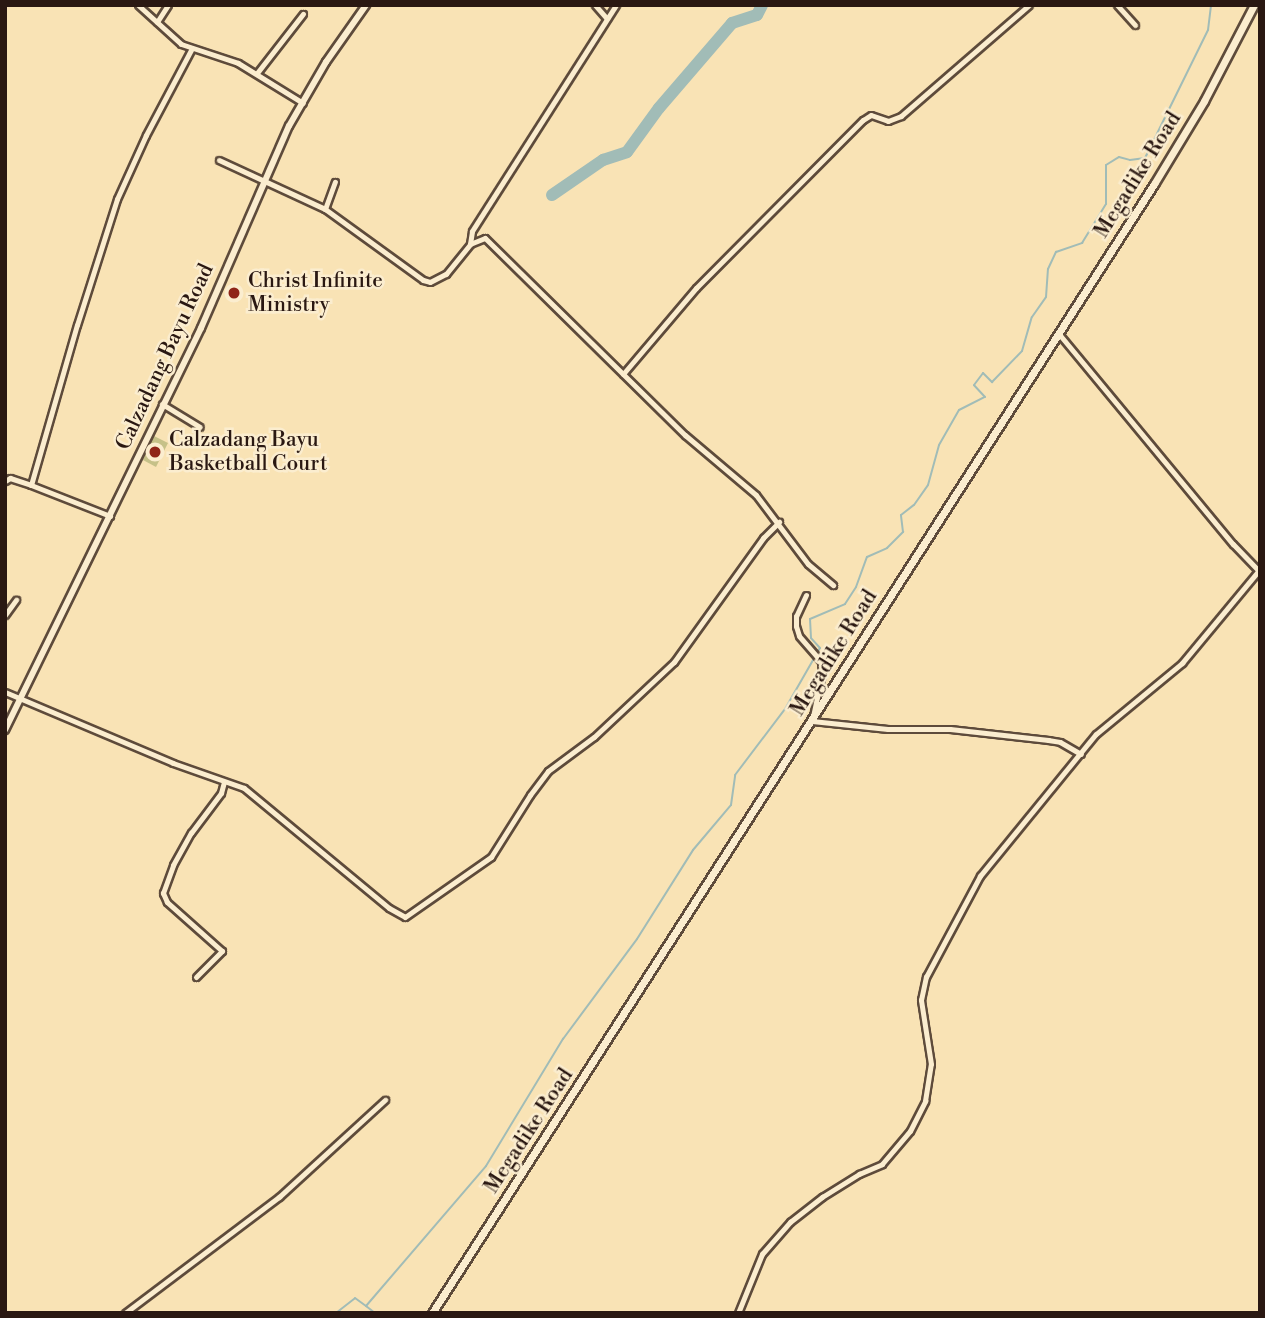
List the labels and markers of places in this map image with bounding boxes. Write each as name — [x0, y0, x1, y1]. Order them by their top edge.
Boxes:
place label: Christ Infinite Ministry — [248, 268, 383, 318]
marker: Christ Infinite Ministry — [226, 285, 242, 301]
place label: Calzadang Bayu Basketball Court — [169, 427, 327, 477]
marker: Calzadang Bayu Basketball Court — [147, 444, 163, 460]

